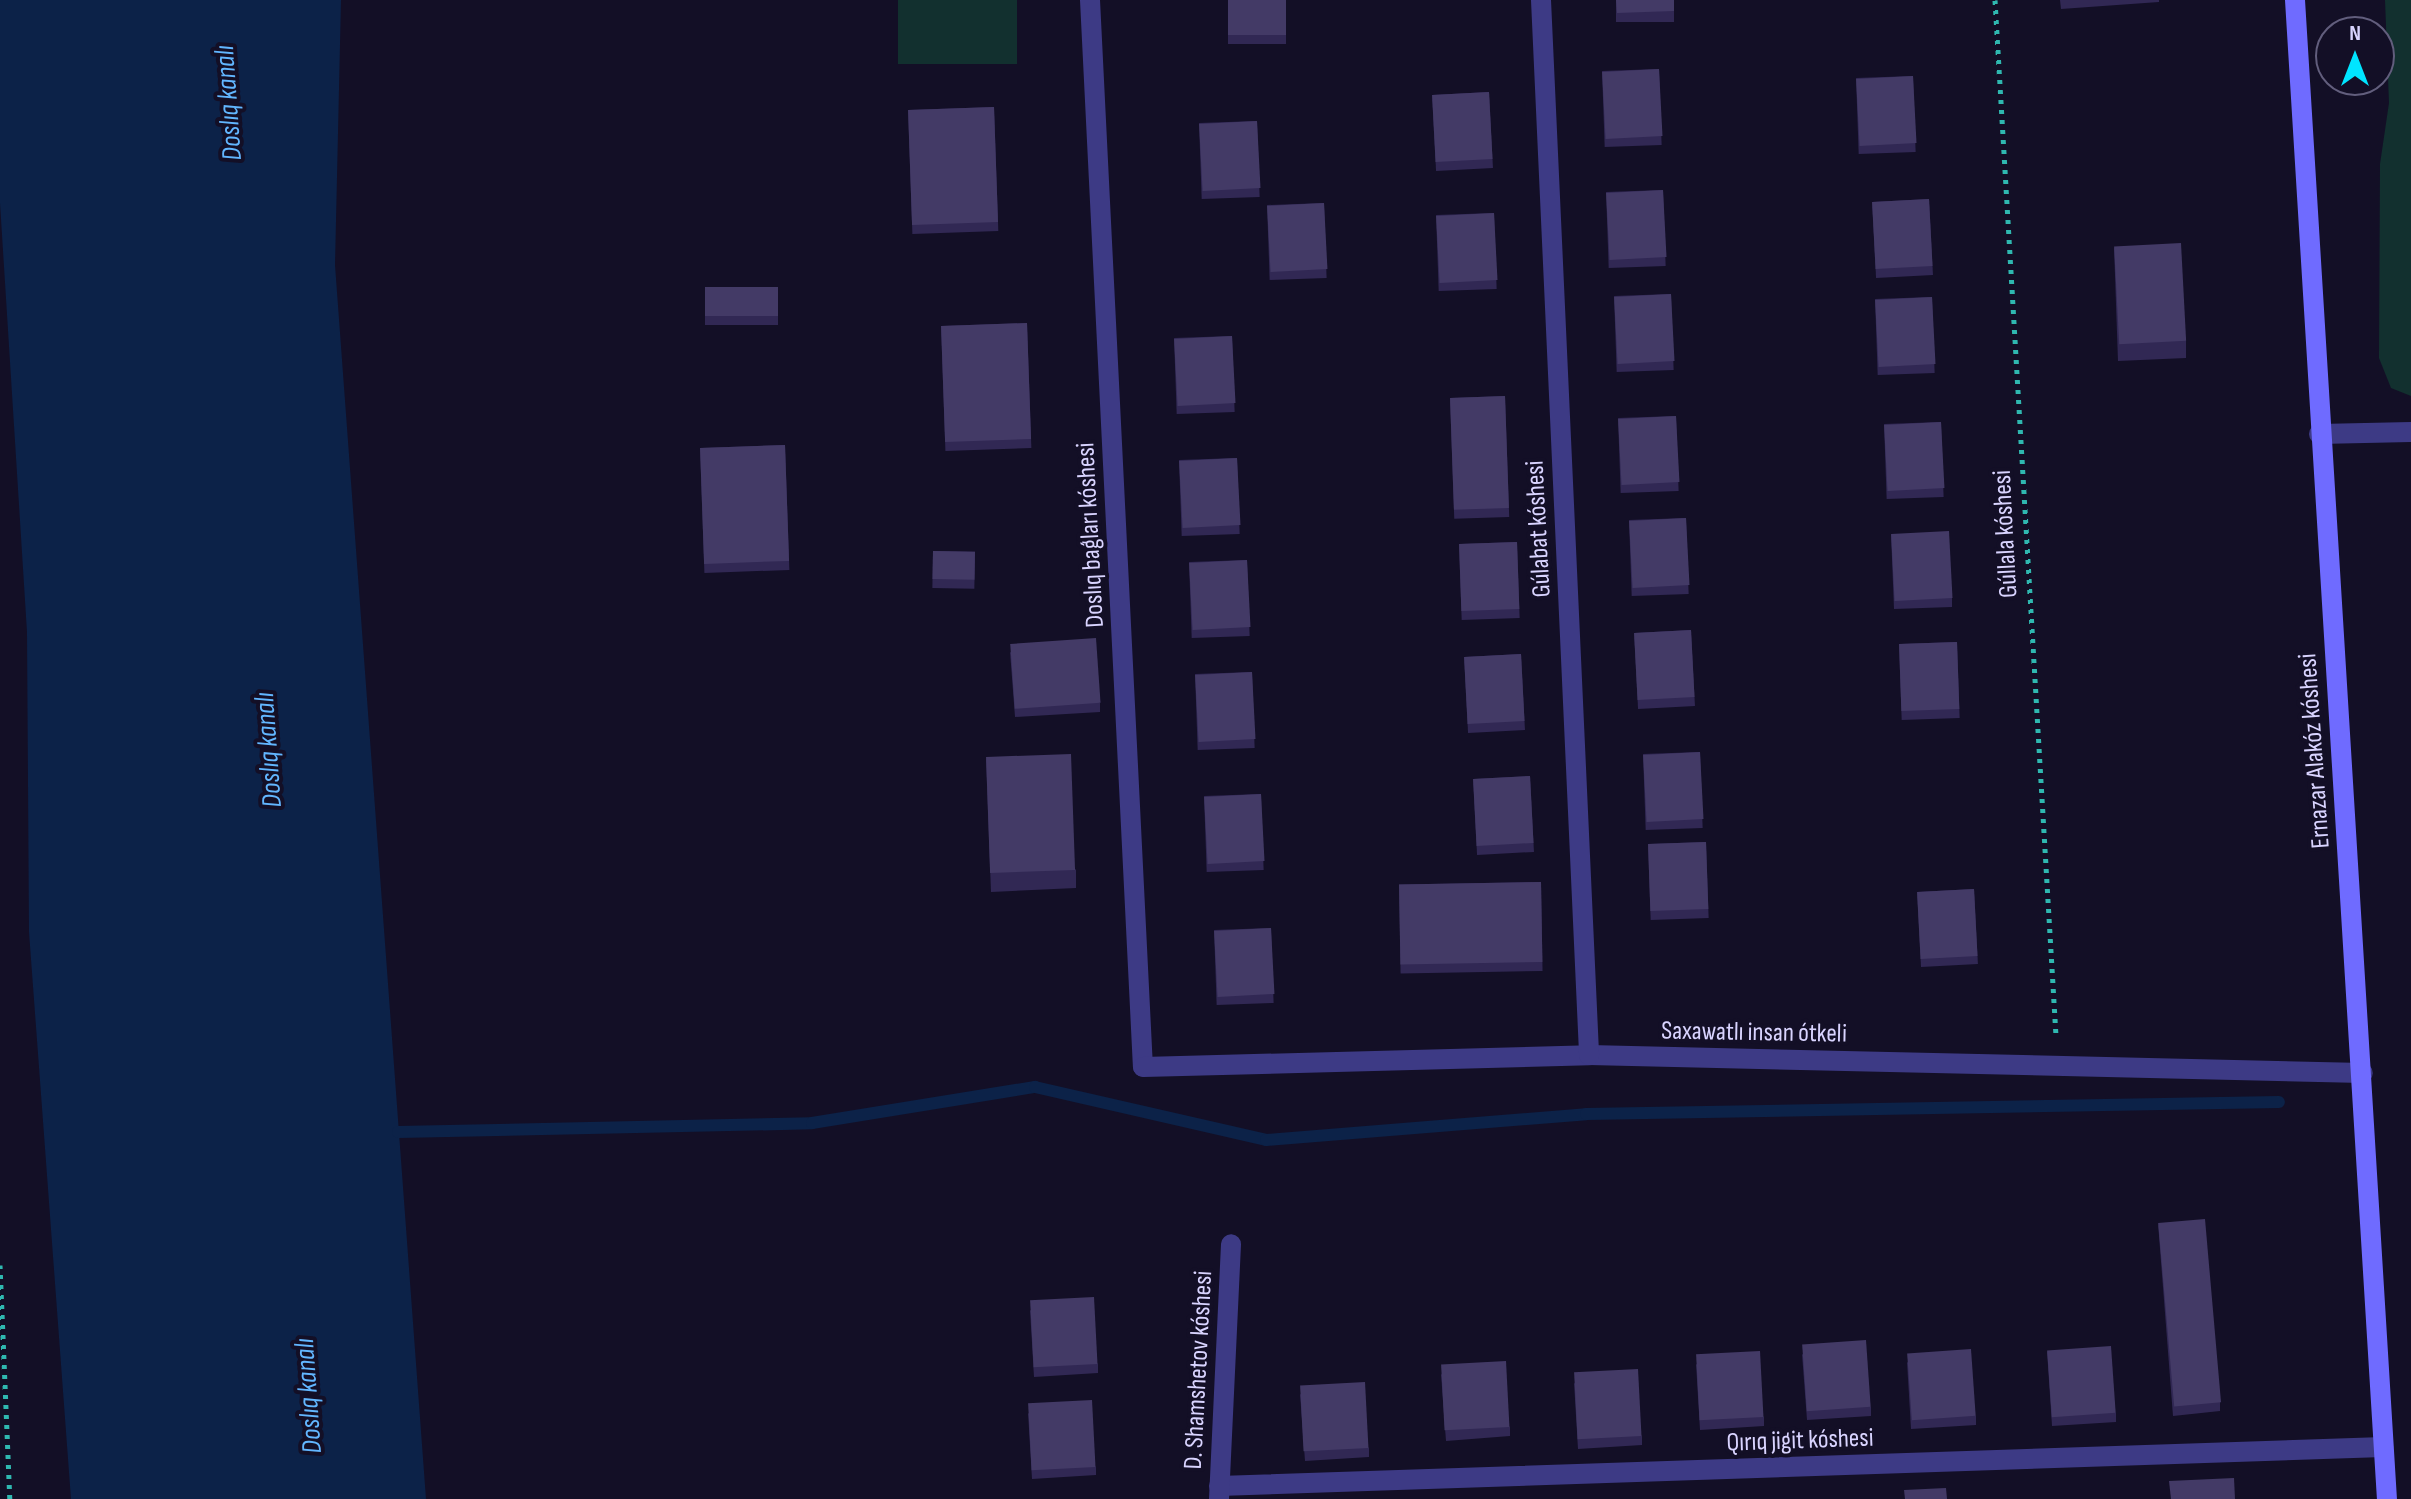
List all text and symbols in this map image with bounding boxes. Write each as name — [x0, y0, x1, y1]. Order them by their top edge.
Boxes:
north arrow — [2315, 16, 2395, 96]
text: N — [2349, 20, 2361, 47]
water label: Doslıq kanalı — [208, 44, 250, 162]
street label: Doslıq baǵları kóshesi — [1071, 442, 1111, 628]
street label: Gúlabat kóshesi — [1520, 460, 1558, 598]
street label: Gúllala kóshesi — [1987, 469, 2025, 599]
street label: Ernazar Alakóz kóshesi — [2293, 652, 2337, 850]
water label: Doslıq kanalı — [248, 691, 290, 809]
street label: Saxawatlı insan ótkeli — [1661, 1016, 1847, 1050]
street label: D. Shamshetov kóshesi — [1178, 1270, 1220, 1470]
water label: Doslıq kanalı — [288, 1337, 330, 1455]
street label: Qırıq jigit kóshesi — [1726, 1423, 1874, 1459]

